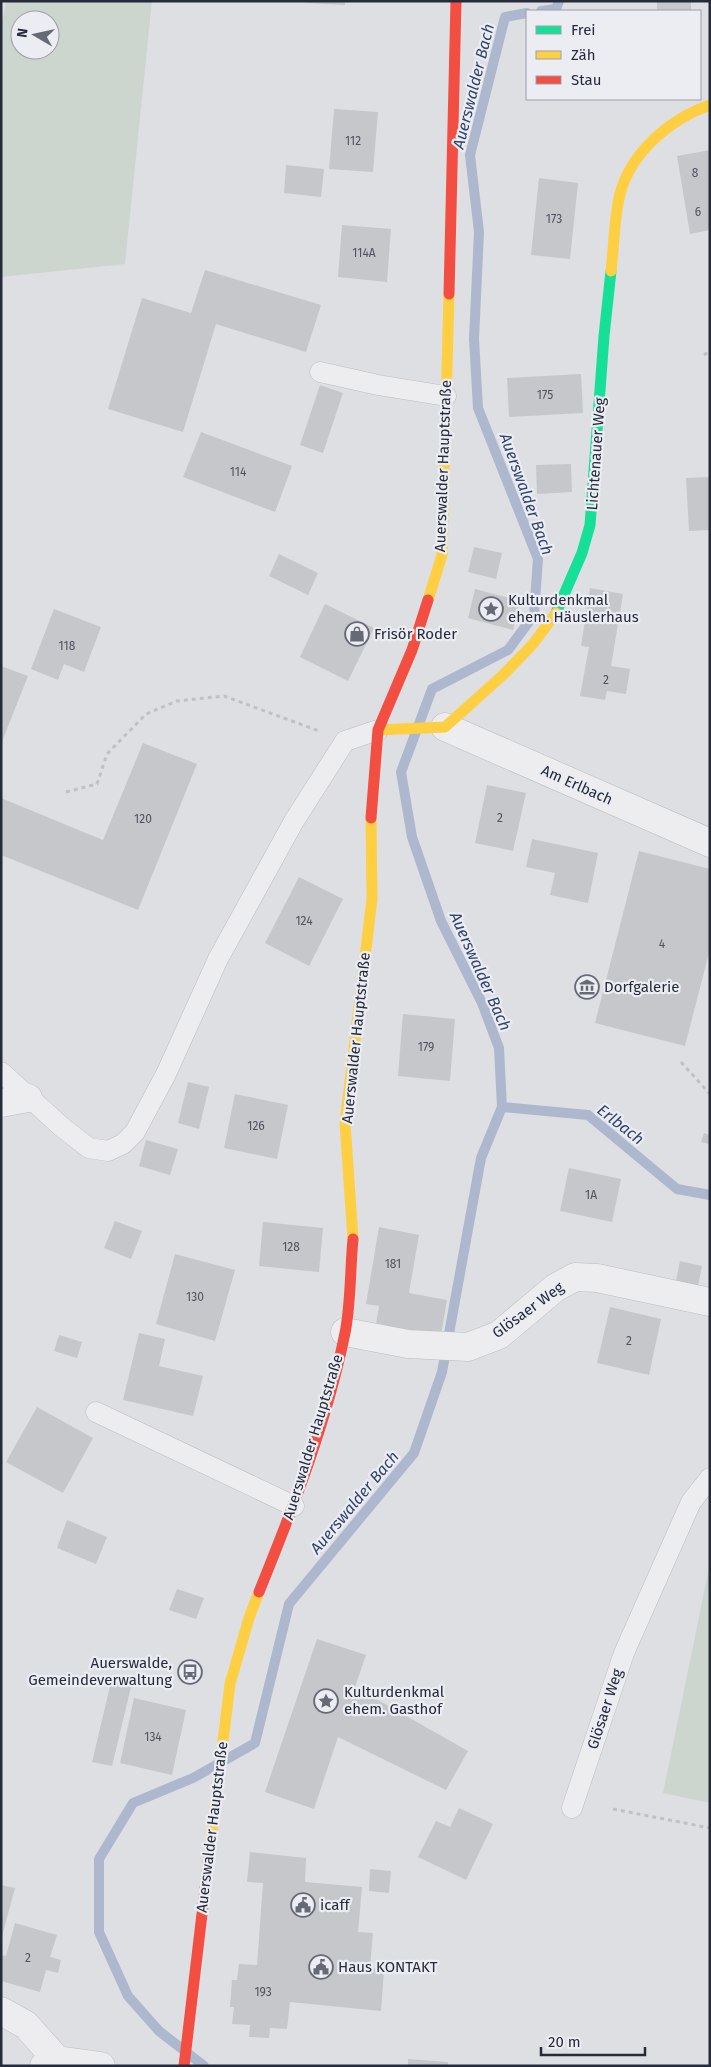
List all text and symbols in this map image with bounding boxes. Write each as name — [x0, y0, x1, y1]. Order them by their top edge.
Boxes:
north arrow — [10, 10, 60, 60]
legend — [526, 10, 701, 100]
text: Frei — [571, 21, 596, 39]
water label: Auerswalder Bach — [449, 22, 498, 152]
text: N — [14, 27, 32, 39]
text: Zäh — [571, 46, 596, 64]
text: Stau — [571, 71, 601, 89]
house number: 112 — [345, 134, 361, 148]
house number: 8 — [692, 166, 699, 180]
house number: 6 — [695, 205, 701, 219]
house number: 173 — [546, 212, 562, 226]
house number: 114A — [352, 246, 376, 260]
street label: Auerswalder Hauptstraße — [431, 380, 455, 552]
house number: 175 — [537, 388, 553, 402]
street label: Lichtenauer Weg — [583, 397, 609, 511]
water label: Auerswalder Bach — [495, 430, 557, 558]
house number: 114 — [230, 465, 247, 479]
place label: Kulturdenkmal ehem. Häuslerhaus — [508, 591, 639, 626]
place icon: Kulturdenkmal ehem. Häuslerhaus — [478, 596, 504, 622]
shop icon: Frisör Roder — [344, 621, 370, 647]
place label: Frisör Roder — [374, 625, 457, 643]
house number: 118 — [59, 639, 76, 653]
house number: 2 — [603, 673, 609, 687]
street label: Am Erlbach — [538, 761, 616, 809]
house number: 2 — [497, 811, 503, 825]
house number: 120 — [134, 812, 152, 826]
water label: Auerswalder Bach — [445, 908, 515, 1034]
house number: 124 — [295, 914, 313, 928]
house number: 4 — [659, 937, 666, 951]
street label: Auerswalder Hauptstraße — [338, 951, 374, 1125]
museum icon: Dorfgalerie — [574, 974, 600, 1000]
place label: Dorfgalerie — [604, 978, 679, 996]
house number: 179 — [418, 1040, 434, 1054]
water label: Erlbach — [593, 1100, 648, 1149]
house number: 126 — [247, 1119, 265, 1133]
house number: 1A — [585, 1188, 597, 1202]
house number: 128 — [282, 1240, 300, 1254]
house number: 181 — [385, 1257, 401, 1271]
street label: Glösaer Weg — [489, 1278, 567, 1342]
house number: 130 — [186, 1290, 204, 1304]
house number: 2 — [626, 1334, 632, 1348]
street label: Auerswalder Hauptstraße — [279, 1352, 347, 1522]
water label: Auerswalder Bach — [305, 1447, 403, 1558]
place label: Auerswalde, Gemeindeverwaltung — [28, 1654, 172, 1689]
bus stop icon: Auerswalde, Gemeindeverwaltung — [177, 1659, 203, 1685]
street label: Glösaer Weg — [584, 1666, 627, 1752]
place label: Kulturdenkmal ehem. Gasthof — [344, 1683, 445, 1718]
place icon: Kulturdenkmal ehem. Gasthof — [313, 1688, 339, 1714]
house number: 134 — [144, 1730, 162, 1744]
street label: Auerswalder Hauptstraße — [193, 1740, 231, 1914]
public building icon: icaff — [290, 1892, 316, 1918]
place label: icaff — [320, 1896, 350, 1914]
house number: 2 — [25, 1951, 31, 1965]
public building icon: Haus KONTAKT — [308, 1954, 334, 1980]
place label: Haus KONTAKT — [338, 1958, 438, 1976]
house number: 193 — [254, 1985, 272, 1999]
scale bar — [541, 2024, 645, 2056]
text: 20 m — [548, 2033, 581, 2051]

